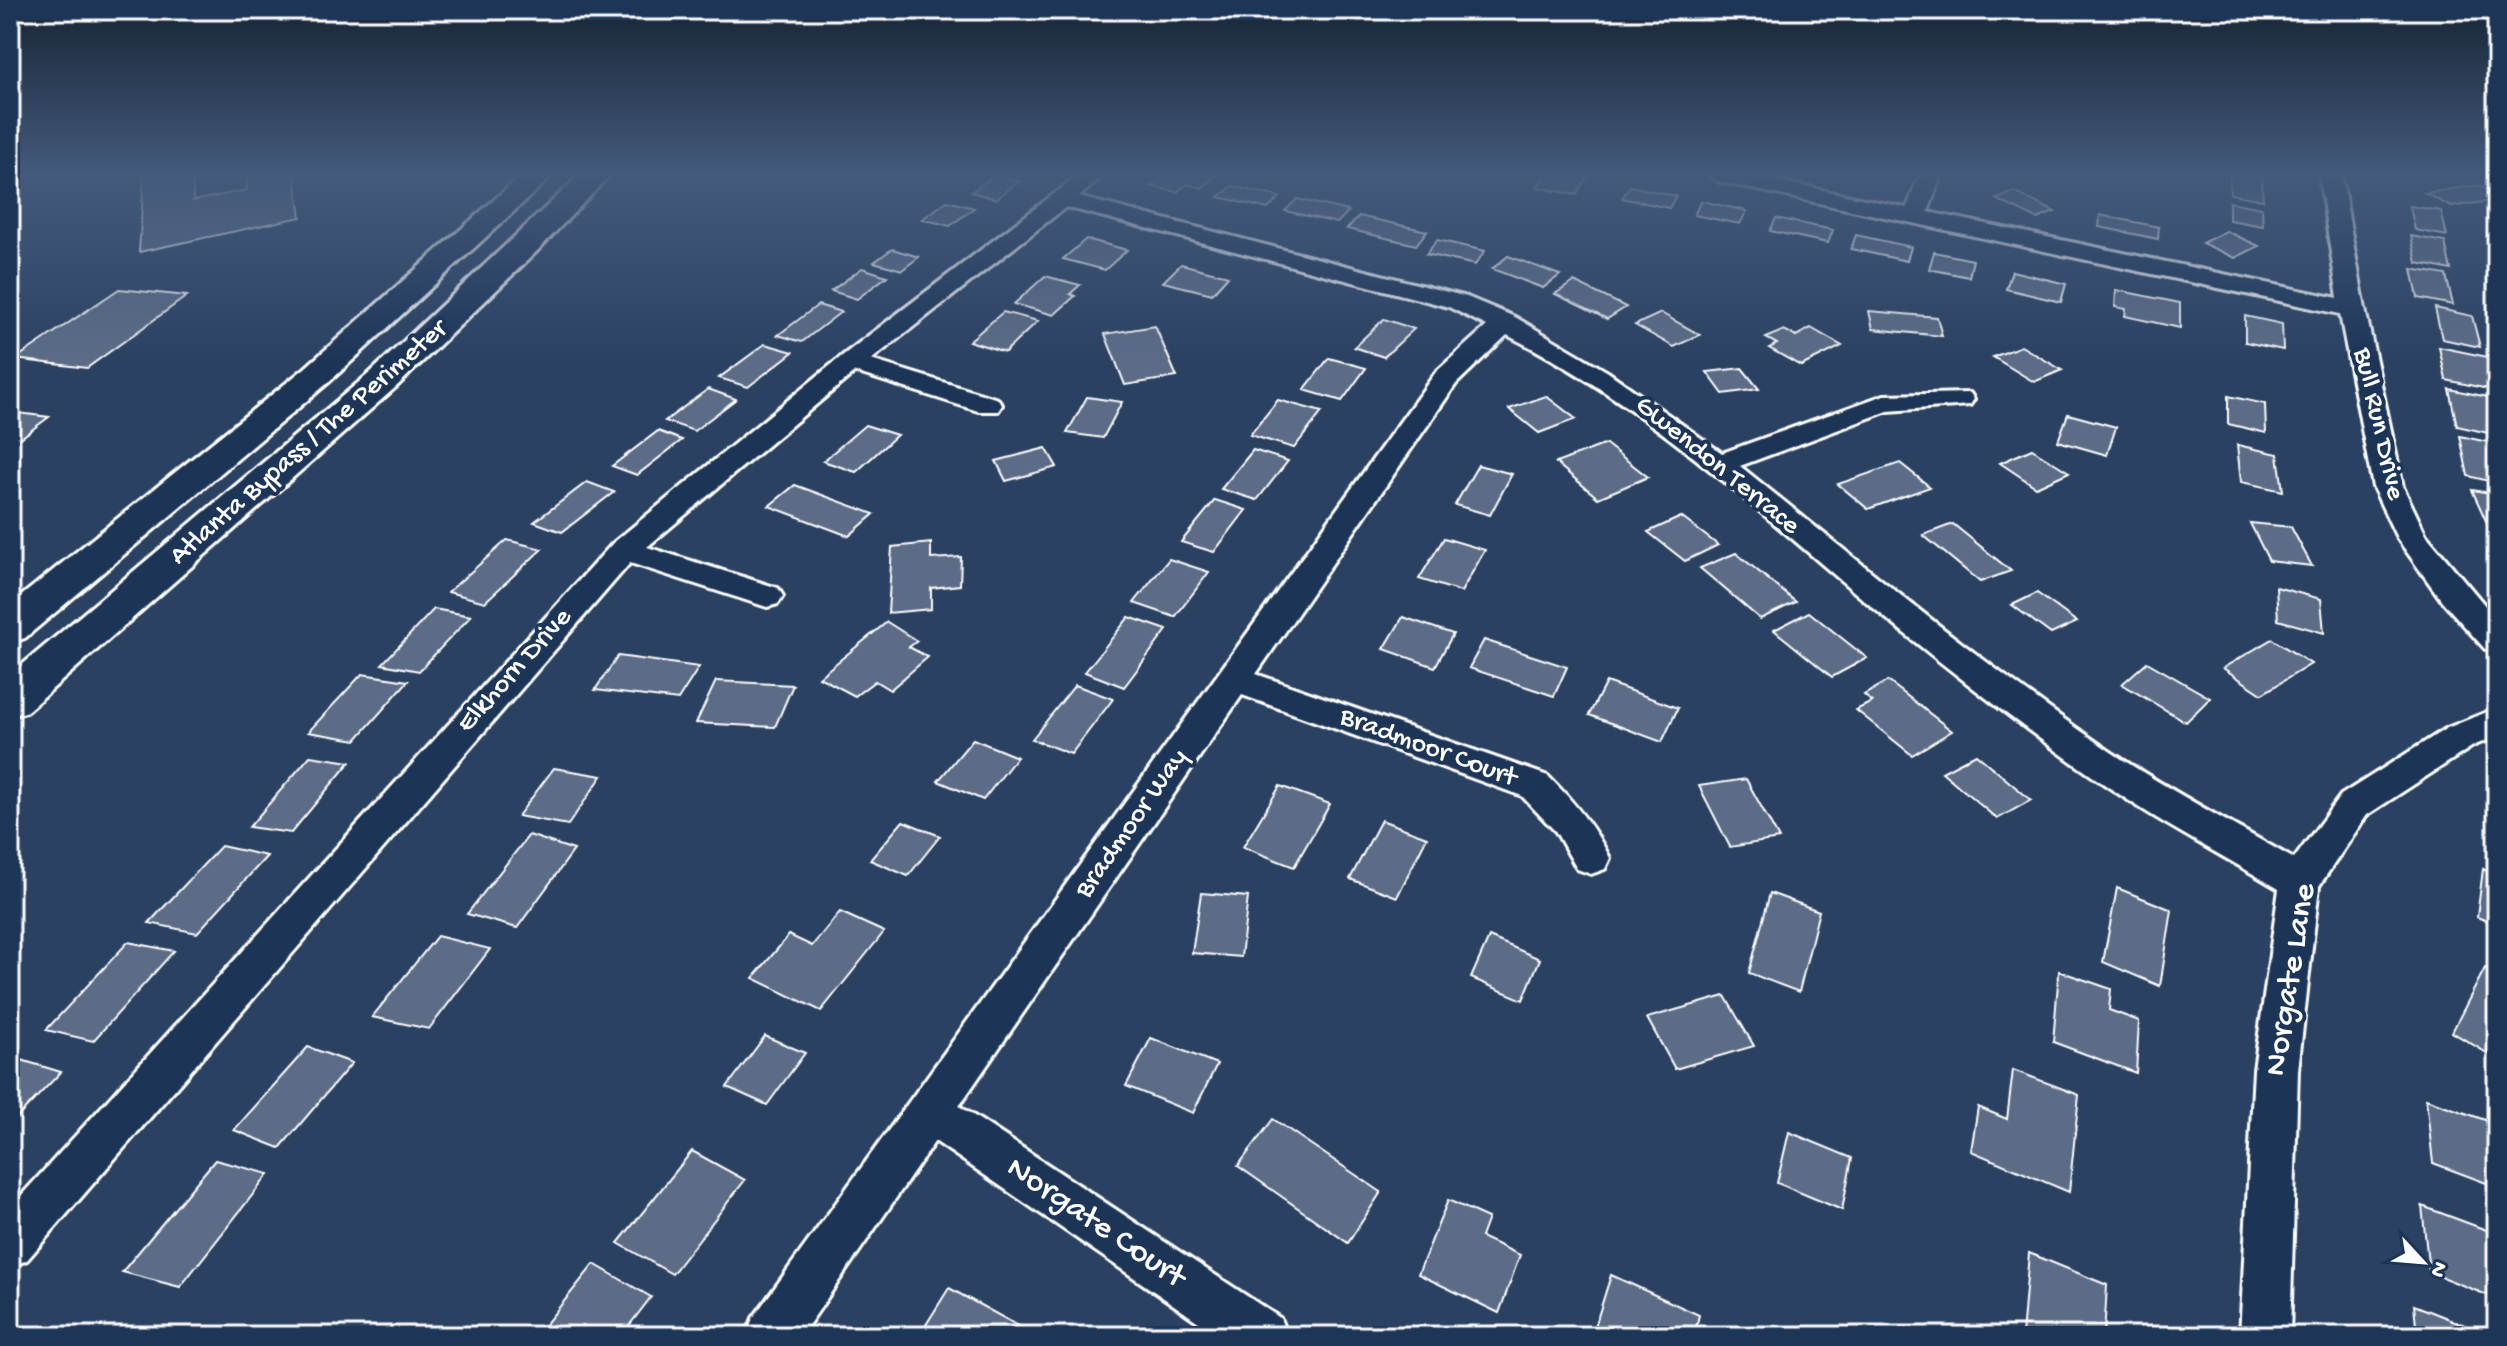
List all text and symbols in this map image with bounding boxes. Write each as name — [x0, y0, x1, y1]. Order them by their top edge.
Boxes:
street label: Atlanta Bypass / The Perimeter — [163, 312, 456, 573]
street label: Bull Run Drive — [2344, 344, 2412, 504]
street label: Gwendon Terrace — [1628, 389, 1807, 543]
street label: Elkhorn Drive — [450, 601, 580, 740]
street label: Bradmoor Court — [1334, 700, 1523, 796]
street label: Bradmoor Way — [1068, 743, 1196, 906]
street label: Norgate Lane — [2257, 880, 2327, 1079]
street label: Norgate Court — [998, 1149, 1195, 1300]
north arrow — [2383, 1222, 2463, 1302]
text: N — [2423, 1257, 2452, 1281]

